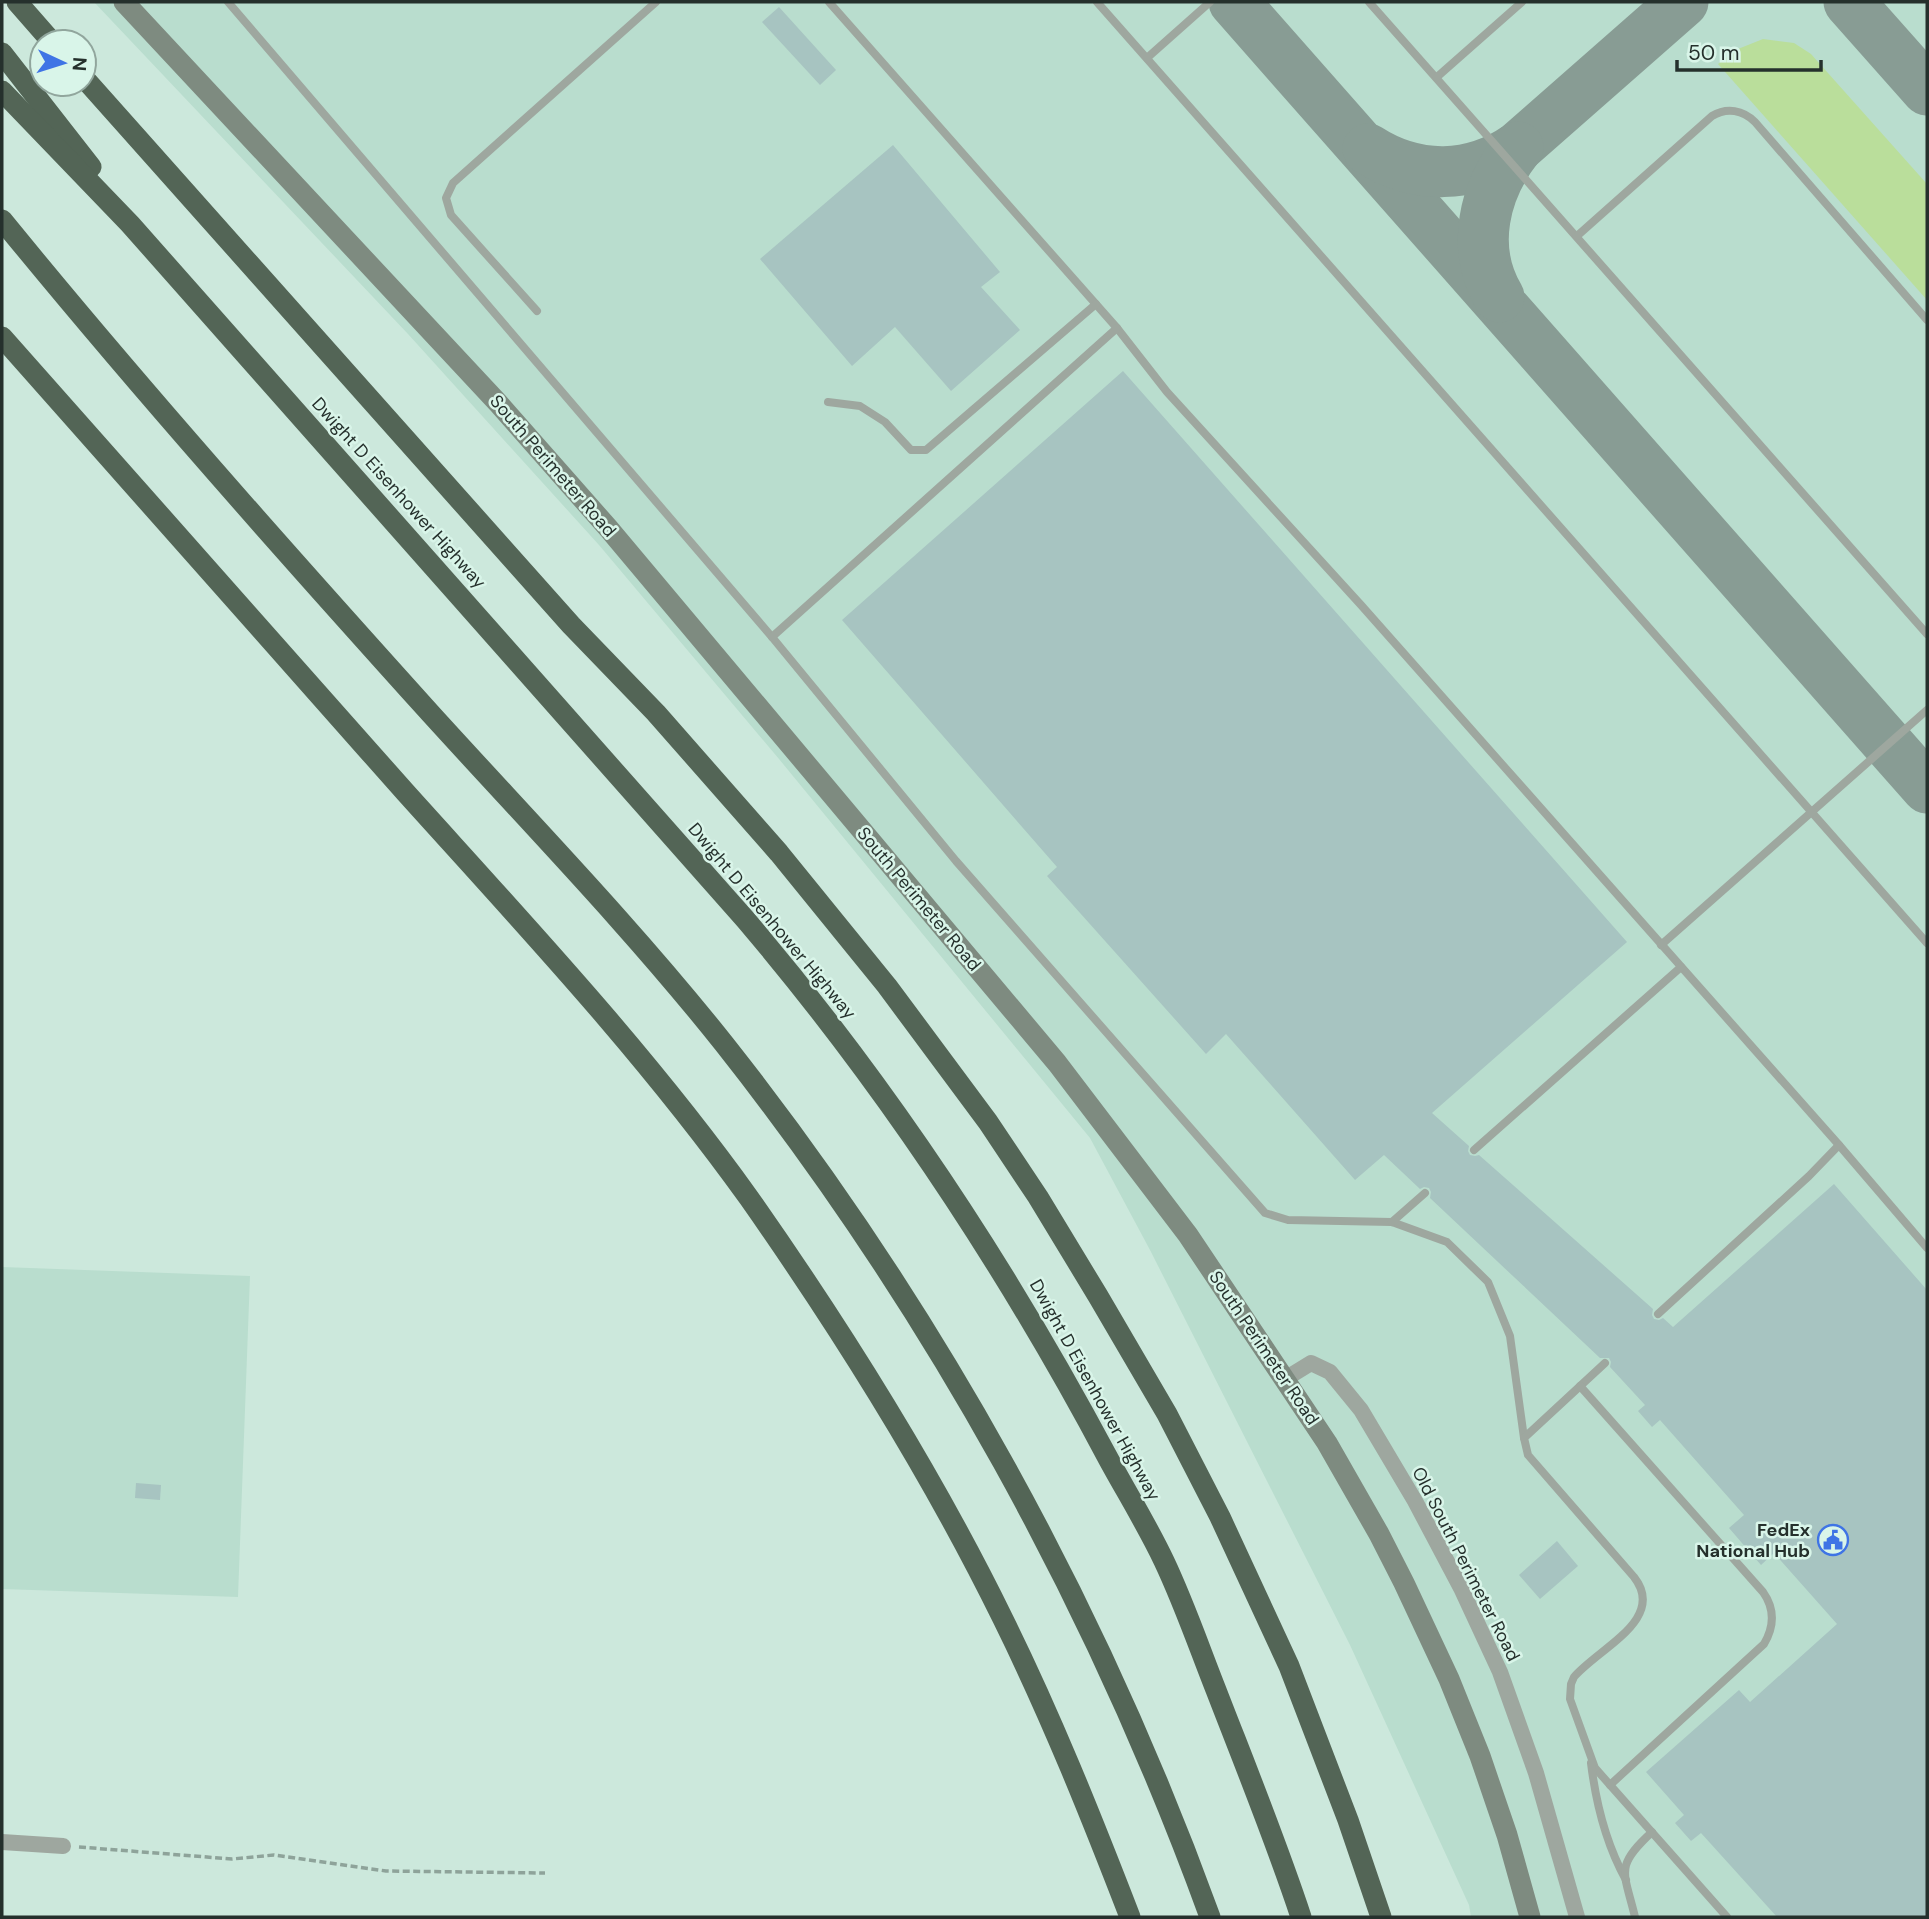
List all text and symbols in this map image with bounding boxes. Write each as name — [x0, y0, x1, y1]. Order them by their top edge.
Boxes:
north arrow — [28, 28, 98, 98]
scale bar — [1677, 28, 1820, 72]
text: 50 m — [1688, 39, 1739, 67]
text: N — [67, 56, 92, 72]
street label: South Perimeter Road — [485, 390, 621, 542]
street label: Dwight D Eisenhower Highway — [307, 392, 491, 594]
street label: Dwight D Eisenhower Highway — [683, 818, 861, 1024]
street label: South Perimeter Road — [852, 822, 986, 976]
street label: South Perimeter Road — [1203, 1266, 1325, 1430]
street label: Dwight D Eisenhower Highway — [1024, 1275, 1166, 1505]
street label: Old South Perimeter Road — [1406, 1463, 1526, 1665]
place label: FedEx National Hub — [1696, 1518, 1810, 1563]
public building icon: FedEx National Hub — [1816, 1523, 1850, 1557]

